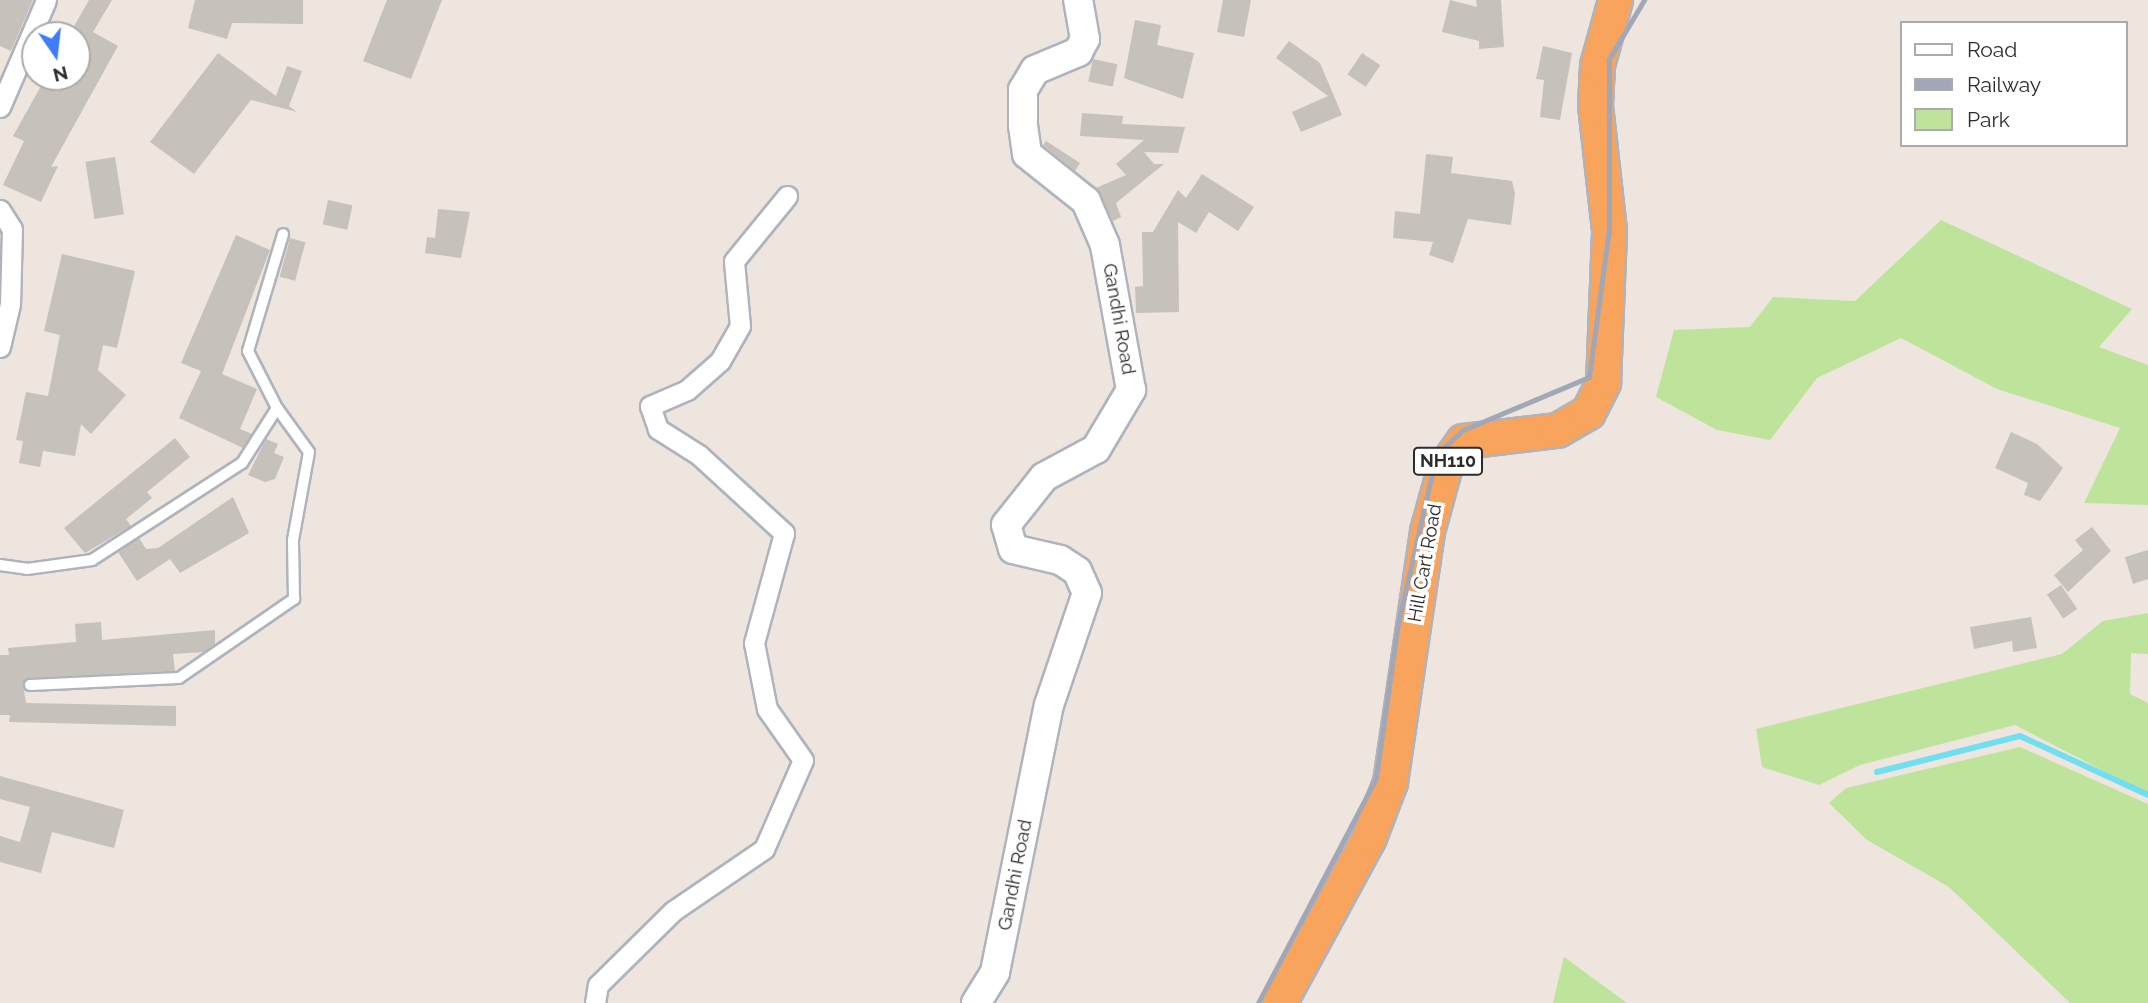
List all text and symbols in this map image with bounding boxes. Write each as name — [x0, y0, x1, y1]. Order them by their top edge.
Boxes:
north arrow — [21, 21, 91, 91]
legend — [1899, 21, 2127, 147]
text: Road — [1967, 37, 2017, 62]
text: N — [51, 62, 70, 87]
text: Railway — [1967, 72, 2041, 97]
text: Park — [1967, 107, 2010, 132]
street label: Gandhi Road — [1098, 262, 1140, 376]
road number: NH110 — [1413, 447, 1483, 476]
street label: Hill Cart Road — [1403, 502, 1447, 624]
street label: Gandhi Road — [993, 818, 1037, 932]

